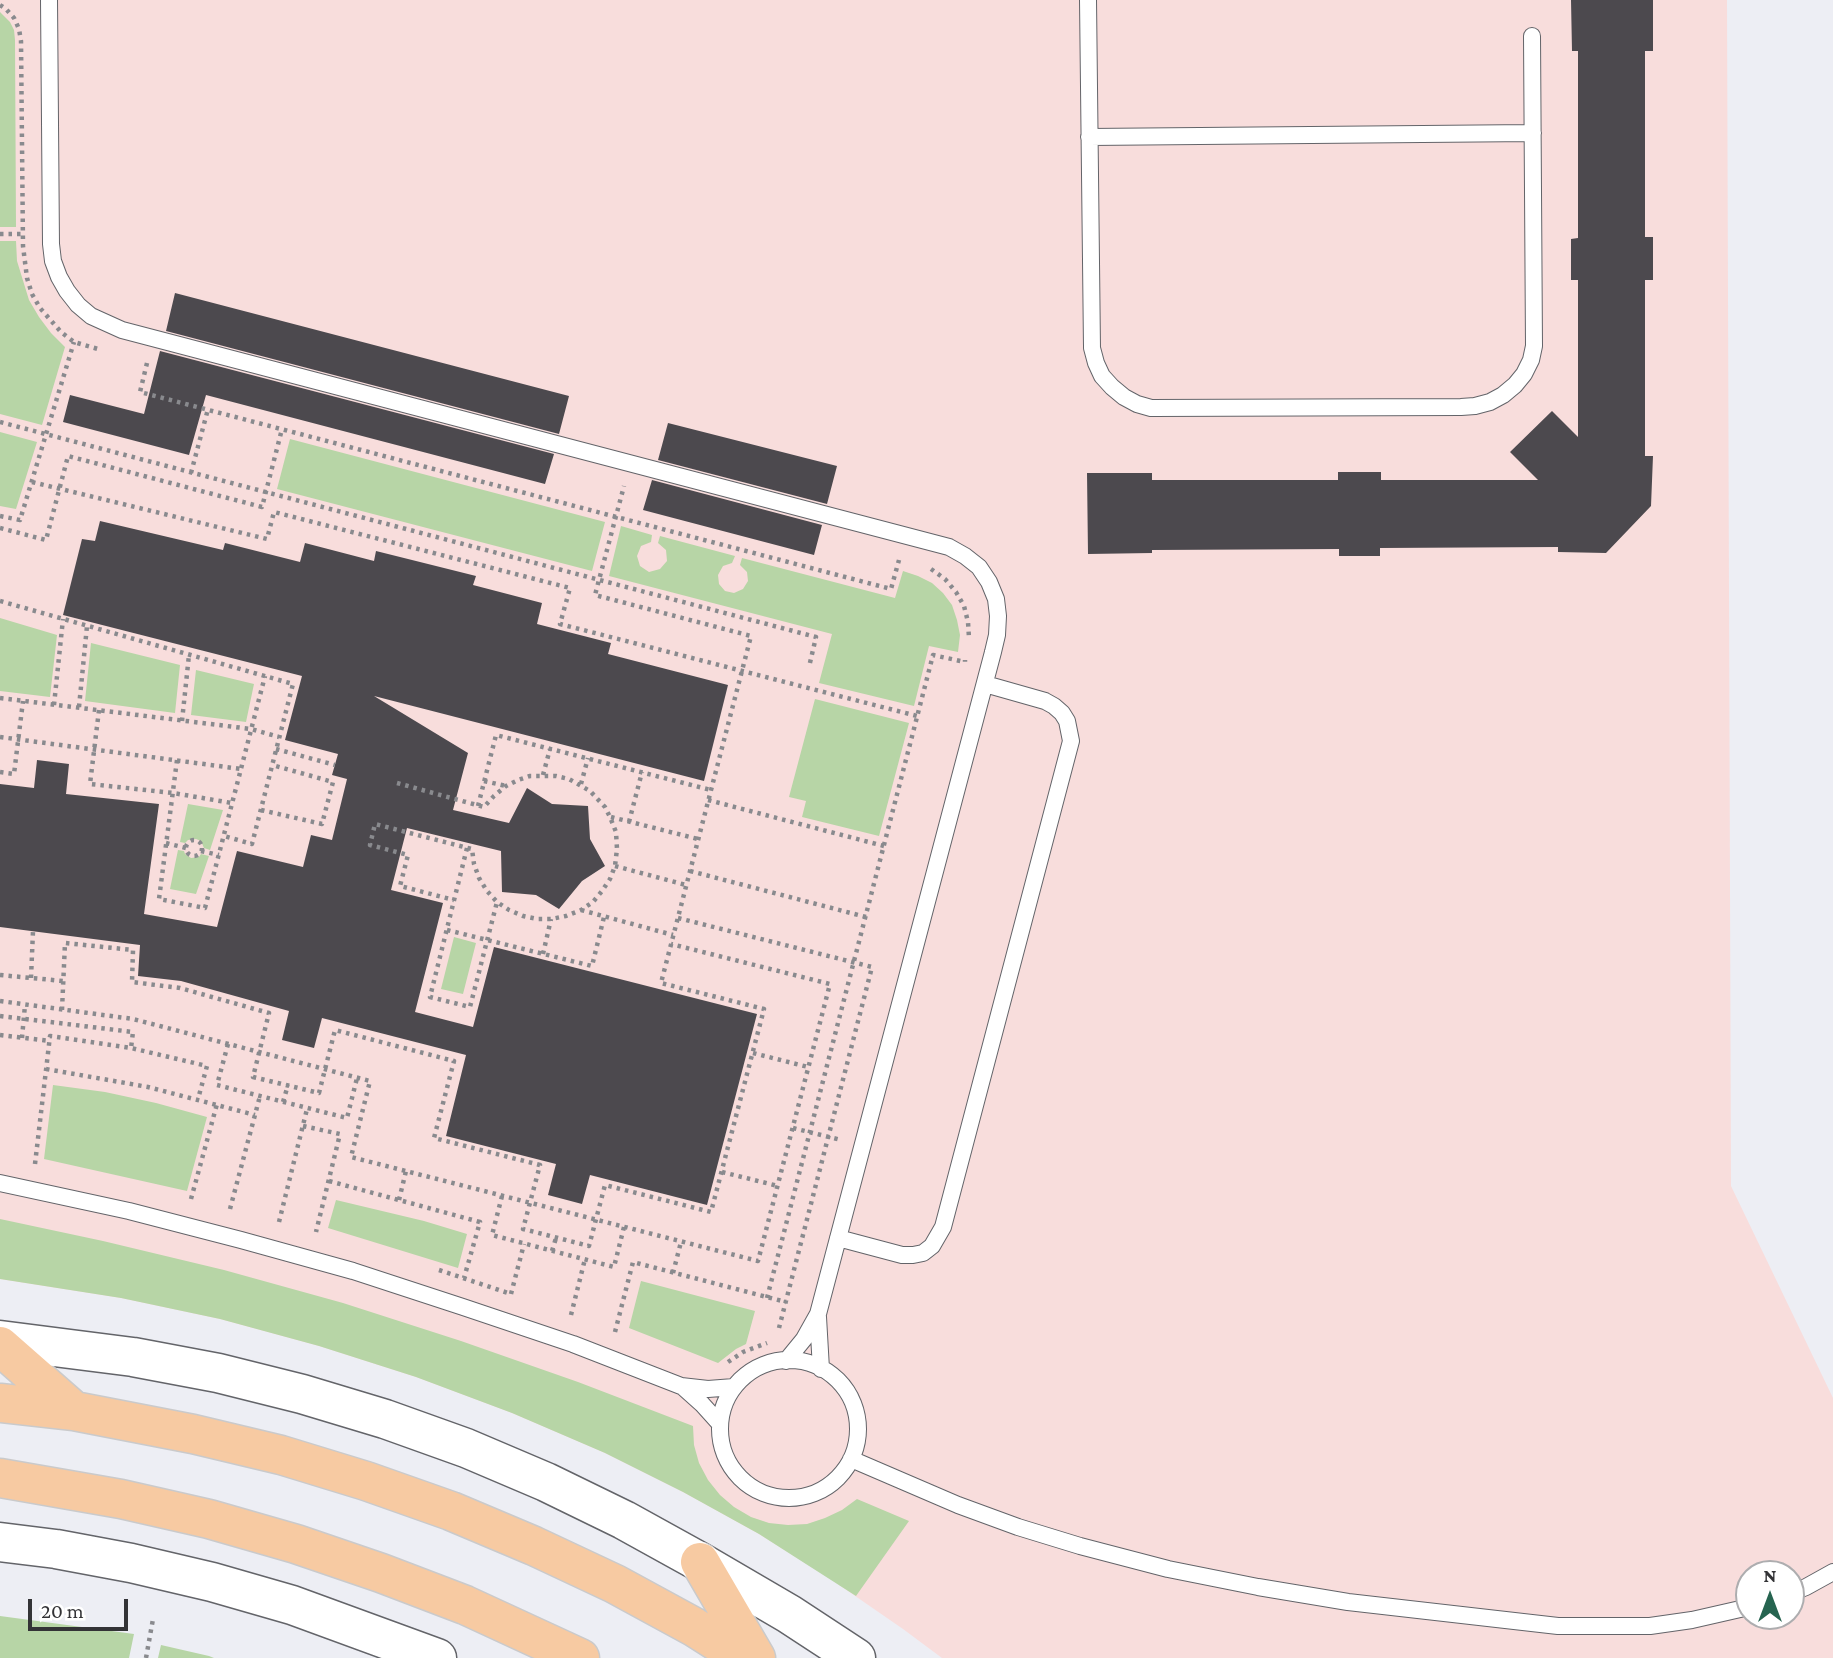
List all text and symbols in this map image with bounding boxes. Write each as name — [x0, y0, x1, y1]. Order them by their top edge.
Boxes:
north arrow — [1735, 1560, 1805, 1630]
text: N — [1764, 1565, 1776, 1586]
scale bar — [32, 1584, 131, 1628]
text: 20 m — [41, 1599, 84, 1623]

